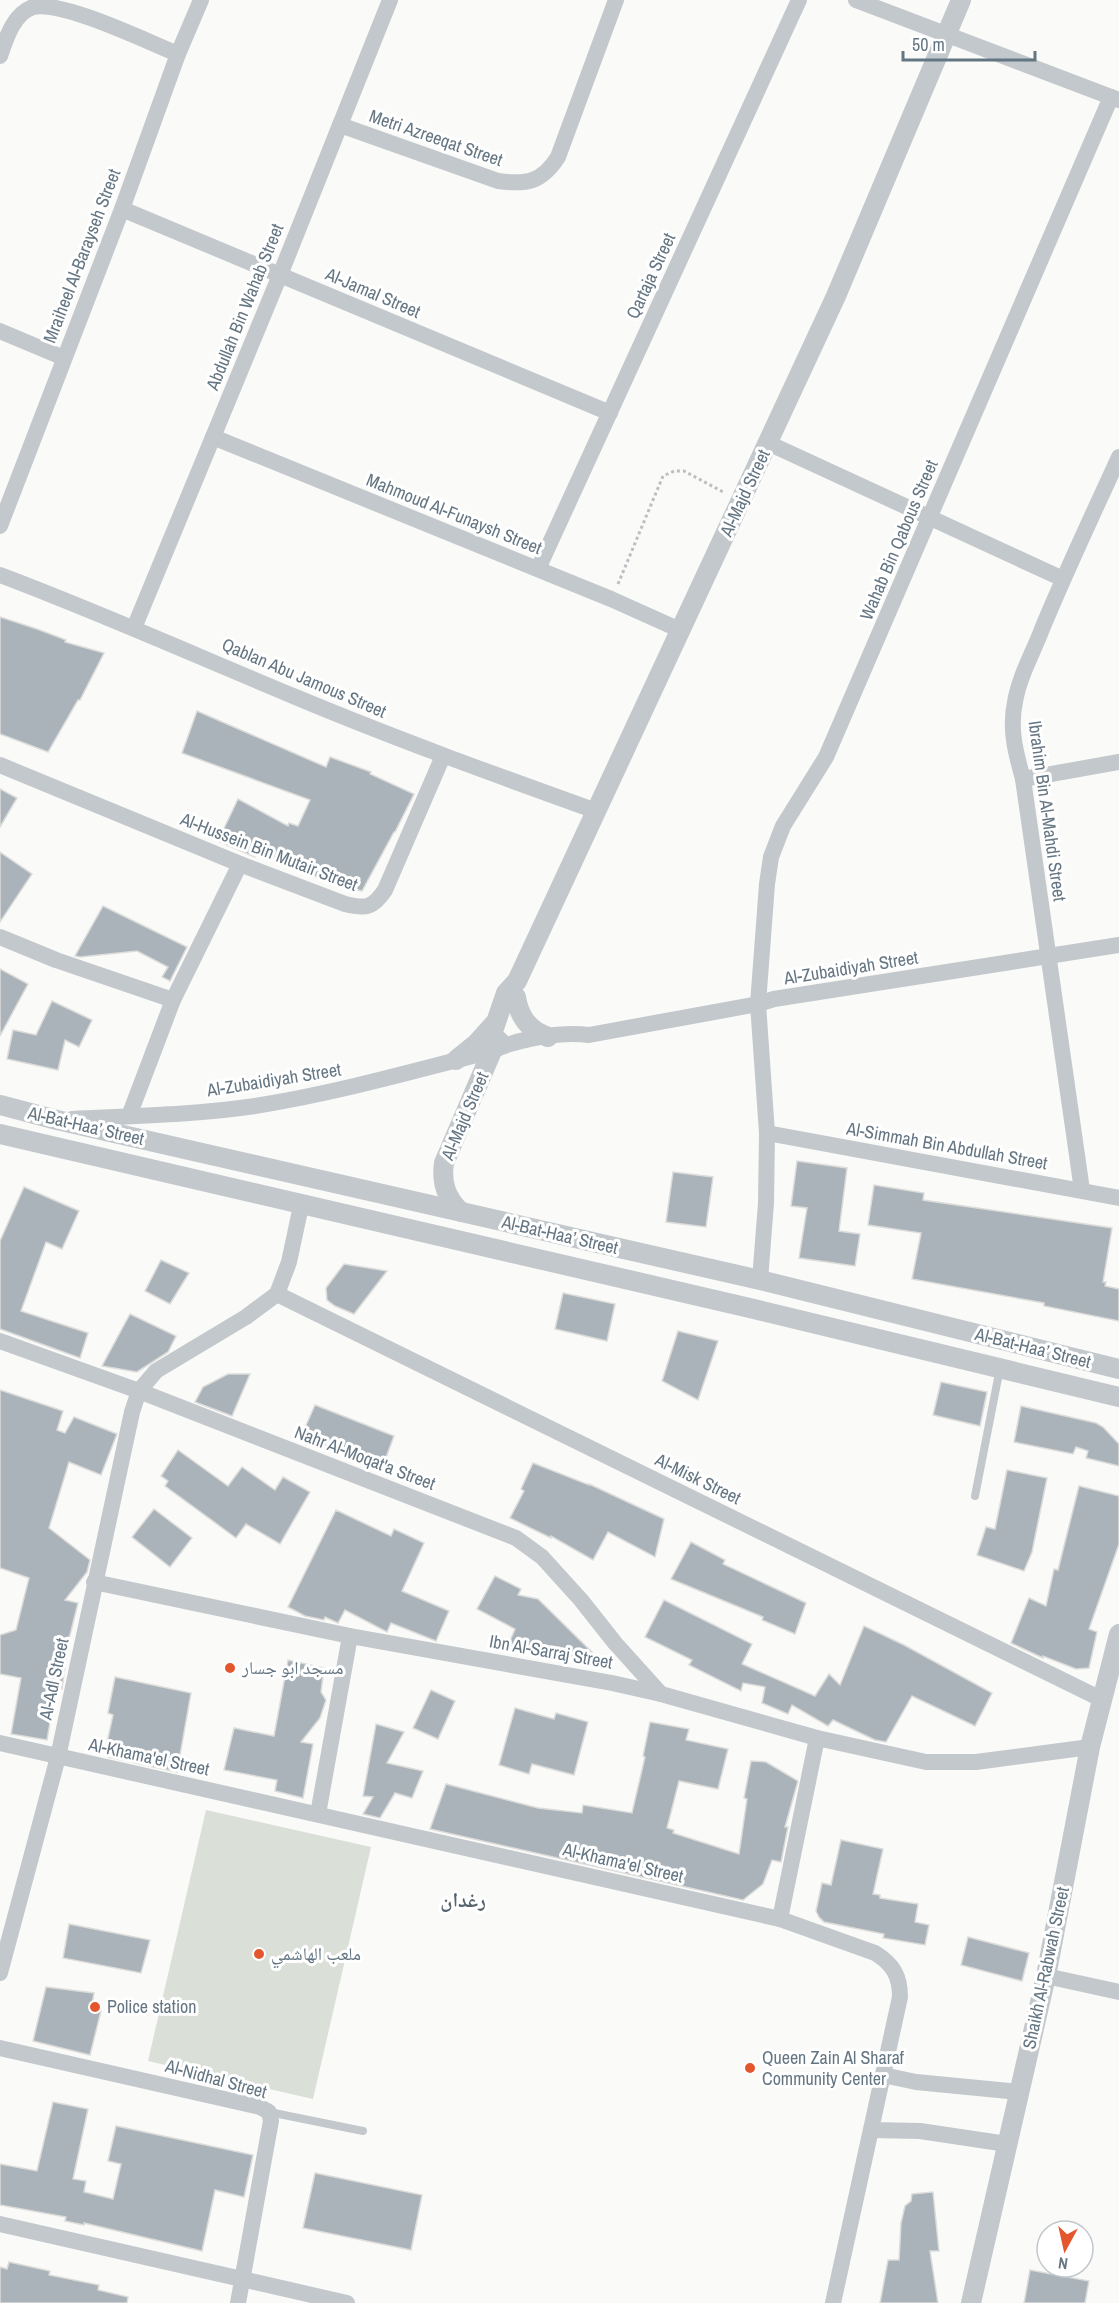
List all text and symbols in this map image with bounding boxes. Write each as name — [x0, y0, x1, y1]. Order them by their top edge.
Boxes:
scale bar — [903, 24, 1035, 62]
text: 50 m — [912, 32, 945, 57]
street label: Metri Azreeqat Street — [366, 103, 506, 172]
street label: Mraiheel Al-Barayseh Street — [37, 165, 126, 346]
street label: Abdullah Bin Wahab Street — [199, 220, 289, 395]
street label: Qartaja Street — [620, 229, 681, 323]
street label: Al-Jamal Street — [321, 261, 425, 324]
street label: Al-Majd Street — [713, 445, 776, 541]
street label: Wahab Bin Qabous Street — [853, 456, 944, 624]
street label: Mahmoud Al-Funaysh Street — [363, 467, 546, 560]
street label: Qablan Abu Jamous Street — [218, 632, 390, 724]
street label: Ibrahim Bin Al-Mahdi Street — [1022, 719, 1073, 903]
street label: Al-Hussein Bin Mutair Street — [176, 806, 361, 897]
street label: Al-Zubaidiyah Street — [781, 945, 920, 991]
street label: Al-Zubaidiyah Street — [204, 1057, 343, 1103]
street label: Al-Majd Street — [434, 1068, 494, 1165]
street label: Al-Bat-Haa’ Street — [25, 1100, 147, 1151]
street label: Al-Simmah Bin Abdullah Street — [844, 1115, 1049, 1175]
street label: Al-Bat-Haa’ Street — [499, 1209, 621, 1260]
street label: Al-Bat-Haa’ Street — [972, 1321, 1094, 1374]
street label: Nahr Al-Moqat'a Street — [291, 1419, 439, 1496]
street label: Al-Misk Street — [650, 1447, 745, 1510]
street label: Ibn Al-Sarraj Street — [488, 1628, 615, 1675]
street label: Al-Adl Street — [32, 1636, 74, 1723]
place label: مسجد ابو جسار — [241, 1655, 343, 1680]
marker: مسجد ابو جسار — [223, 1661, 237, 1675]
street label: Al-Khama'el Street — [86, 1731, 212, 1781]
street label: Al-Khama'el Street — [560, 1836, 686, 1888]
street label: Shaikh Al-Rabwah Street — [1016, 1885, 1075, 2051]
district label: رغدان — [440, 1886, 486, 1913]
place label: ملعب الهاشمي — [271, 1941, 361, 1969]
marker: ملعب الهاشمي — [252, 1947, 266, 1961]
place label: Police station — [107, 1994, 196, 2019]
marker: Police station — [88, 2000, 102, 2014]
place label: Queen Zain Al Sharaf Community Center — [762, 2045, 905, 2091]
street label: Al-Nidhal Street — [162, 2053, 270, 2104]
marker: Queen Zain Al Sharaf Community Center — [743, 2061, 757, 2075]
north arrow — [1035, 2219, 1095, 2279]
text: N — [1057, 2252, 1069, 2275]

